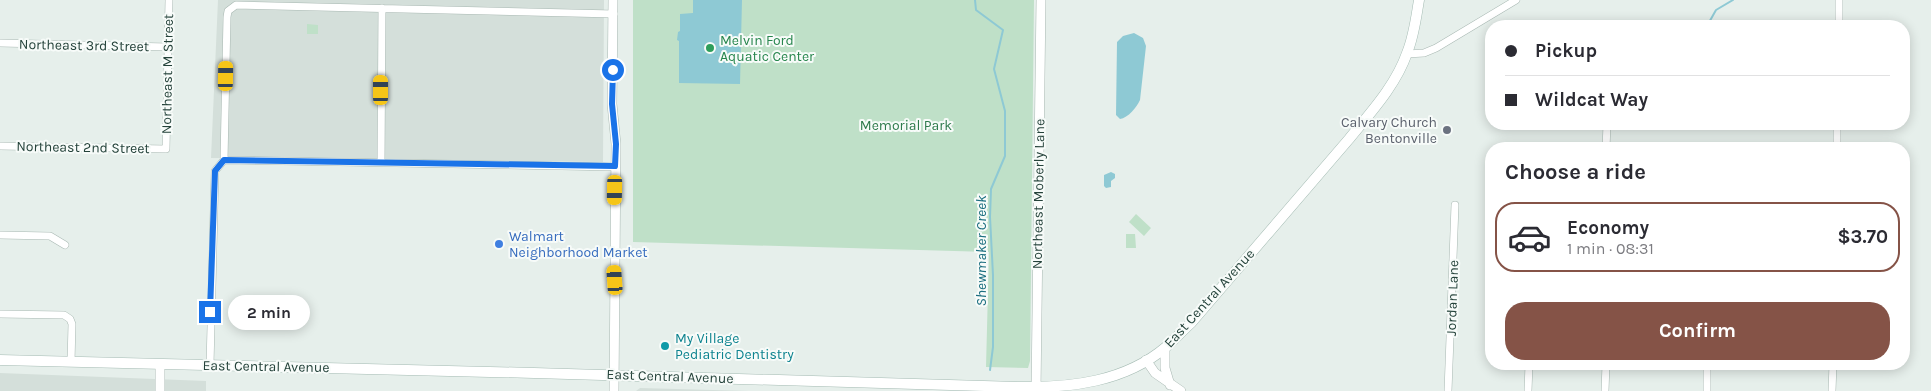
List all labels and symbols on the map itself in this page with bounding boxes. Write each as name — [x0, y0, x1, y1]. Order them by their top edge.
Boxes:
street label: Northeast M Street — [158, 14, 177, 134]
place label: Melvin Ford Aquatic Center — [720, 32, 815, 65]
street label: Northeast 3rd Street — [19, 36, 149, 55]
marker: Melvin Ford Aquatic Center — [704, 42, 716, 54]
route start — [602, 59, 624, 81]
car — [218, 61, 233, 91]
car — [373, 75, 388, 105]
place label: Calvary Church Bentonville — [1341, 114, 1437, 147]
park label: Memorial Park — [860, 117, 952, 134]
street label: Northeast Moberly Lane — [1029, 119, 1048, 269]
marker: Calvary Church Bentonville — [1441, 124, 1453, 136]
street label: Northeast 2nd Street — [16, 138, 150, 157]
car — [607, 175, 622, 205]
water label: Shewmaker Creek — [972, 195, 990, 307]
place label: Walmart Neighborhood Market — [509, 228, 648, 261]
marker: Walmart Neighborhood Market — [493, 238, 505, 250]
street label: East Central Avenue — [1161, 245, 1258, 351]
street label: Jordan Lane — [1443, 260, 1462, 336]
car — [606, 265, 623, 295]
callout: 2 min — [228, 294, 310, 330]
route end — [199, 301, 221, 323]
place label: My Village Pediatric Dentistry — [675, 330, 794, 363]
marker: My Village Pediatric Dentistry — [659, 340, 671, 352]
street label: East Central Avenue — [202, 357, 330, 376]
street label: East Central Avenue — [606, 366, 734, 387]

